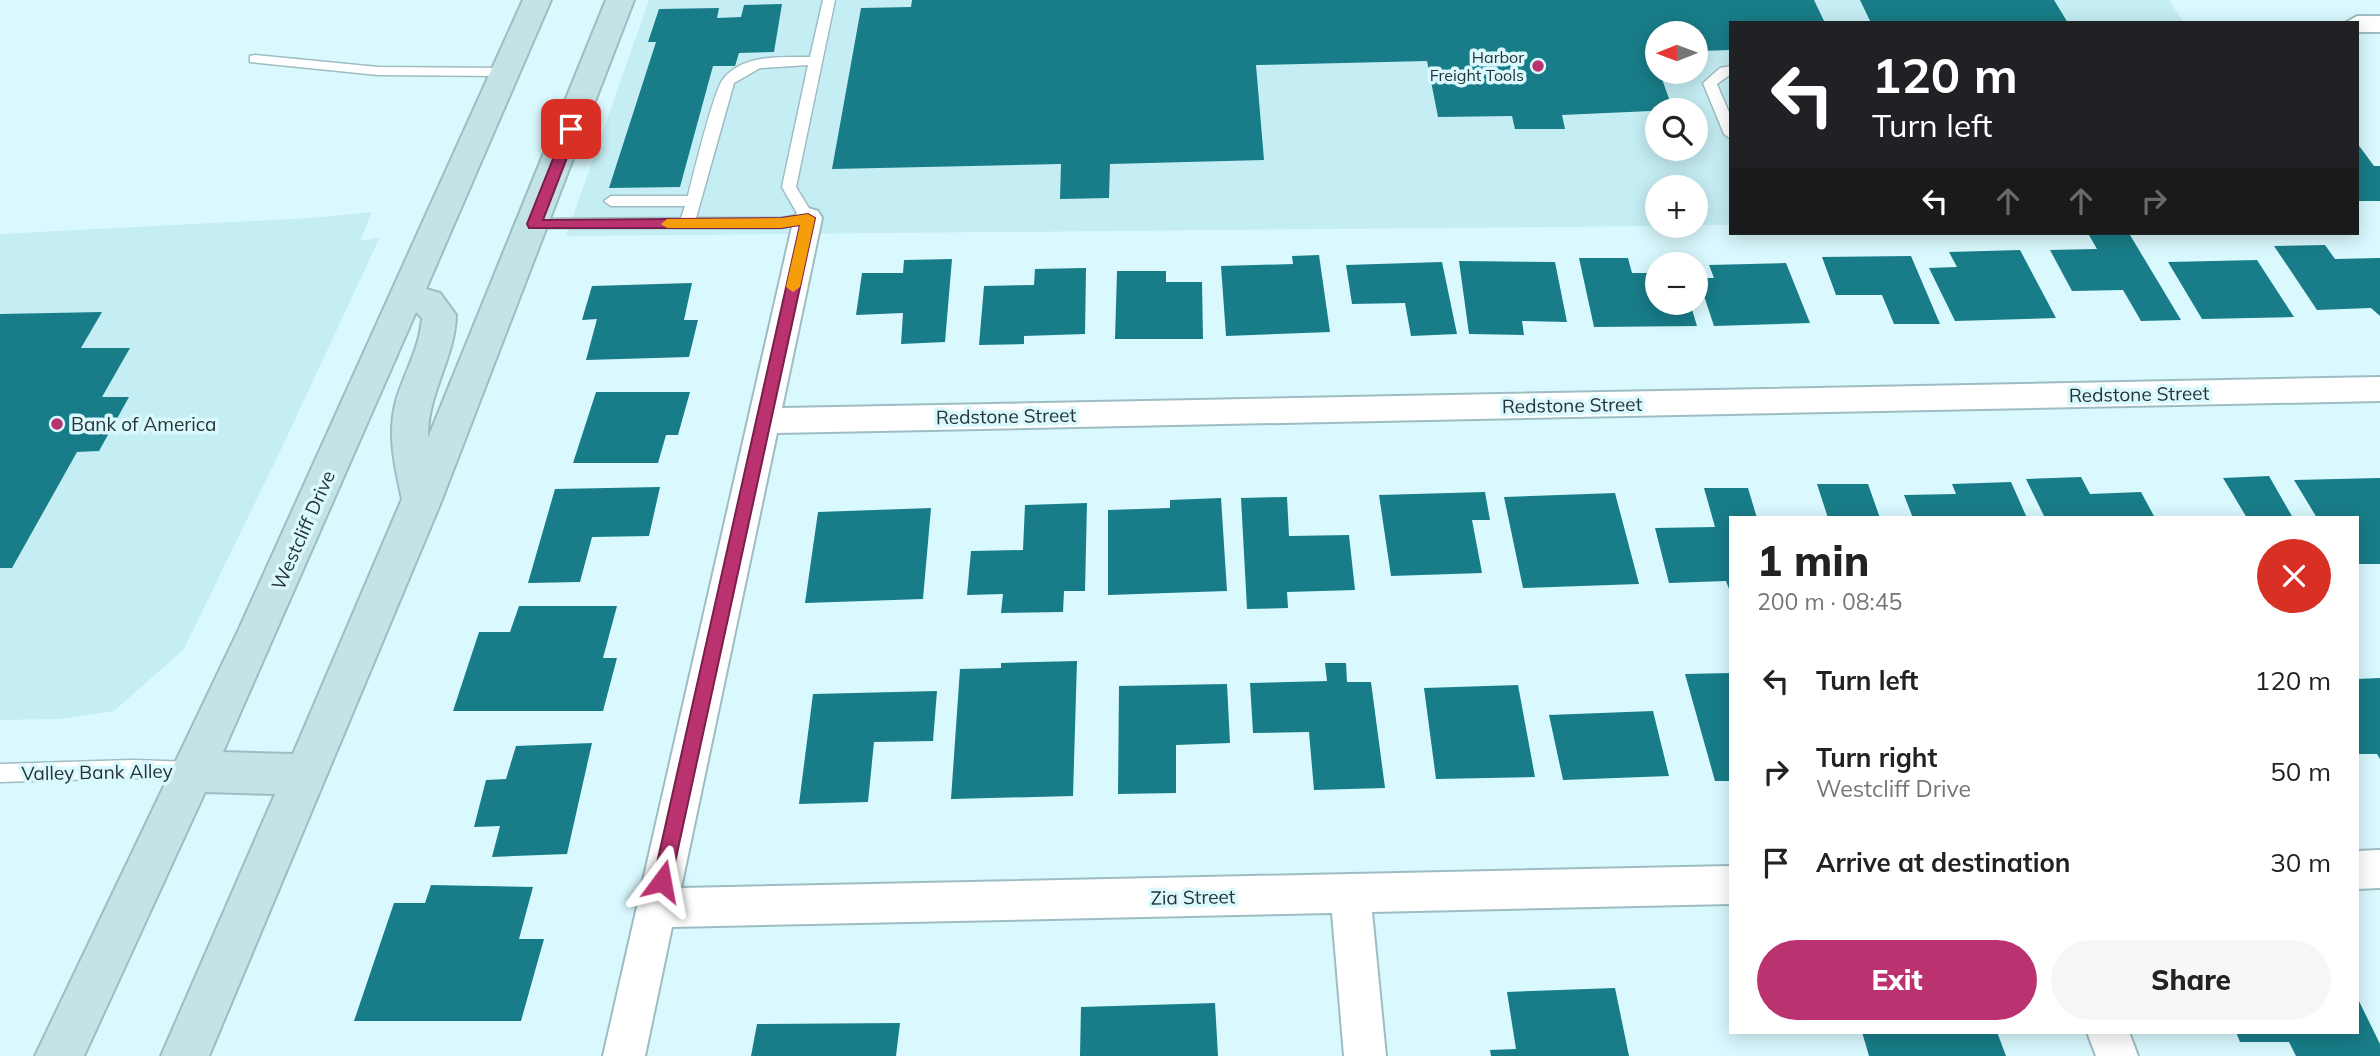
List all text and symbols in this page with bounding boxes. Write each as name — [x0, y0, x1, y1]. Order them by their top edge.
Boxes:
north arrow — [1645, 21, 1708, 84]
map controls — [1645, 21, 1708, 315]
text: 120 m — [1872, 44, 2018, 105]
place label: Harbor Freight Tools — [1430, 47, 1524, 85]
icon: left — [1757, 49, 1848, 140]
marker: Harbor Freight Tools — [1530, 58, 1546, 74]
button: search — [1645, 98, 1708, 161]
pin — [541, 99, 601, 159]
text: Turn left — [1872, 105, 1992, 145]
icon: arrive — [552, 110, 590, 148]
button: + — [1645, 175, 1708, 238]
icon: left — [1916, 182, 1954, 220]
icon: ahead — [1989, 182, 2027, 220]
icon: ahead — [2062, 182, 2100, 220]
icon: right — [2135, 182, 2173, 220]
button: − — [1645, 252, 1708, 315]
street label: Redstone Street — [2069, 381, 2210, 407]
street label: Redstone Street — [1502, 392, 1643, 418]
street label: Redstone Street — [936, 403, 1077, 429]
place label: Bank of America — [71, 412, 216, 436]
marker: Bank of America — [49, 416, 65, 432]
street label: Westcliff Drive — [266, 467, 340, 593]
text: 1 min — [1757, 534, 1870, 587]
button: close — [2257, 539, 2331, 613]
text: 200 m · 08:45 — [1757, 587, 1902, 616]
icon: left — [1757, 662, 1795, 700]
text: Turn left — [1816, 664, 1918, 697]
text: 120 m — [2255, 664, 2331, 697]
text: Turn right — [1816, 741, 1937, 774]
icon: right — [1757, 753, 1795, 791]
text: 50 m — [2270, 755, 2331, 788]
street label: Valley Bank Alley — [21, 759, 173, 785]
text: Westcliff Drive — [1816, 774, 1971, 803]
position arrow — [625, 844, 699, 918]
icon: arrive — [1757, 844, 1795, 882]
text: Arrive at destination — [1816, 846, 2071, 879]
text: 30 m — [2270, 846, 2331, 879]
street label: Zia Street — [1150, 884, 1236, 910]
button: Exit — [1757, 940, 2037, 1020]
button: Share — [2051, 940, 2331, 1020]

